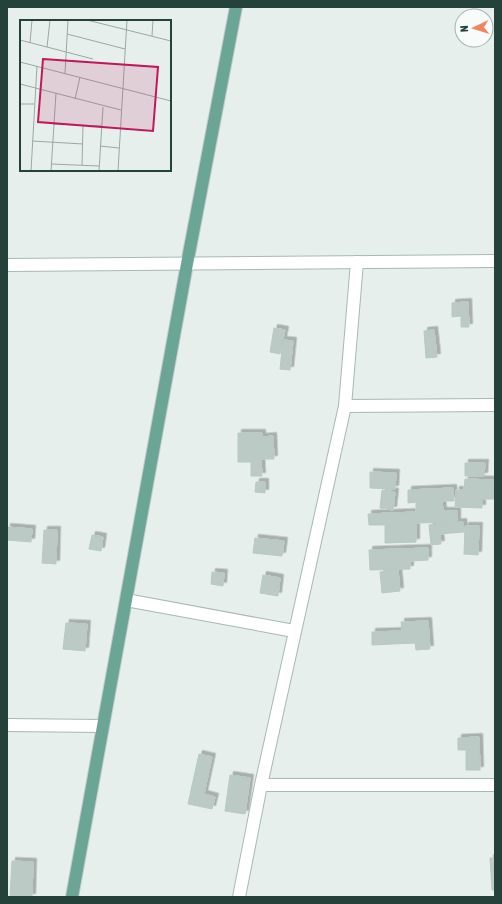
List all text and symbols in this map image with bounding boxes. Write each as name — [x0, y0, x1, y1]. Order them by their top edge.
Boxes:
north arrow — [454, 8, 494, 48]
inset map — [20, 20, 171, 171]
text: N — [458, 25, 470, 32]

